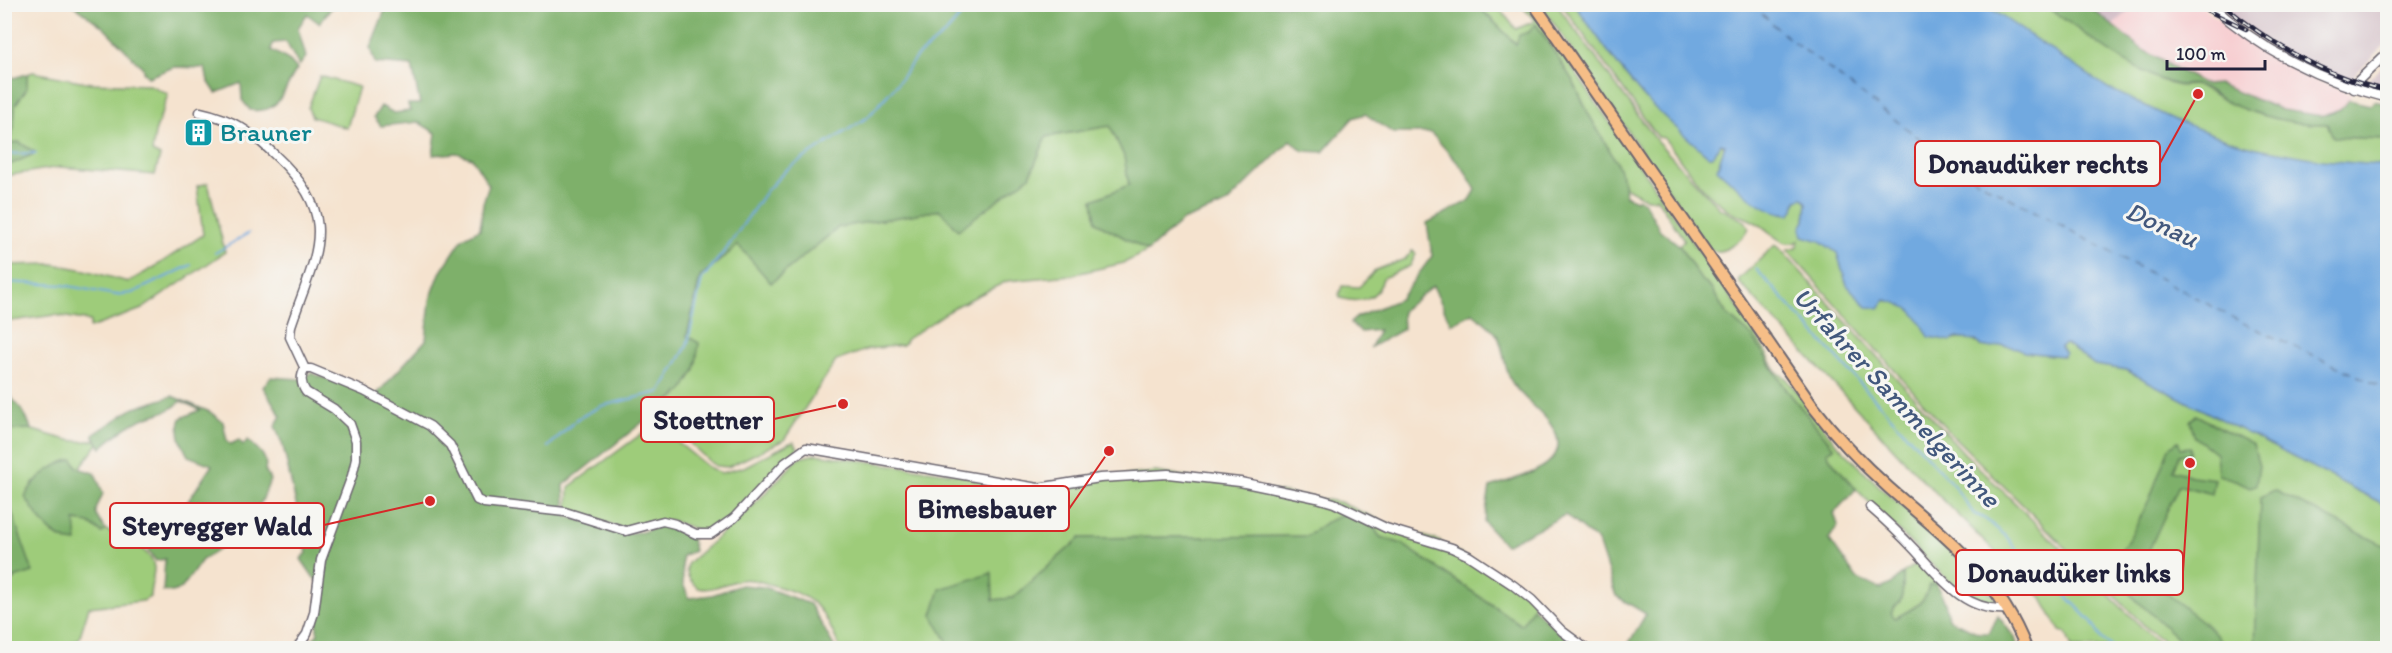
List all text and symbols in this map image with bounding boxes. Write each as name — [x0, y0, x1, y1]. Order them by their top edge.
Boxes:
scale bar — [2167, 33, 2264, 71]
text: 100 m — [2176, 43, 2226, 65]
building icon: Brauner — [183, 116, 215, 148]
place label: Brauner — [220, 116, 312, 148]
callout: Donaudüker rechts — [1915, 141, 2160, 186]
text: Donaudüker rechts — [1928, 147, 2148, 180]
water label: Donau — [2121, 194, 2204, 255]
water label: Urfahrer Sammelgerinne — [1786, 280, 2008, 515]
callout: Stoettner — [641, 397, 774, 442]
text: Stoettner — [653, 403, 764, 436]
callout: Bimesbauer — [906, 486, 1069, 531]
text: Bimesbauer — [918, 492, 1058, 525]
callout: Steyregger Wald — [110, 503, 324, 548]
text: Steyregger Wald — [122, 509, 313, 542]
callout: Donaudüker links — [1956, 550, 2183, 595]
text: Donaudüker links — [1967, 556, 2171, 589]

